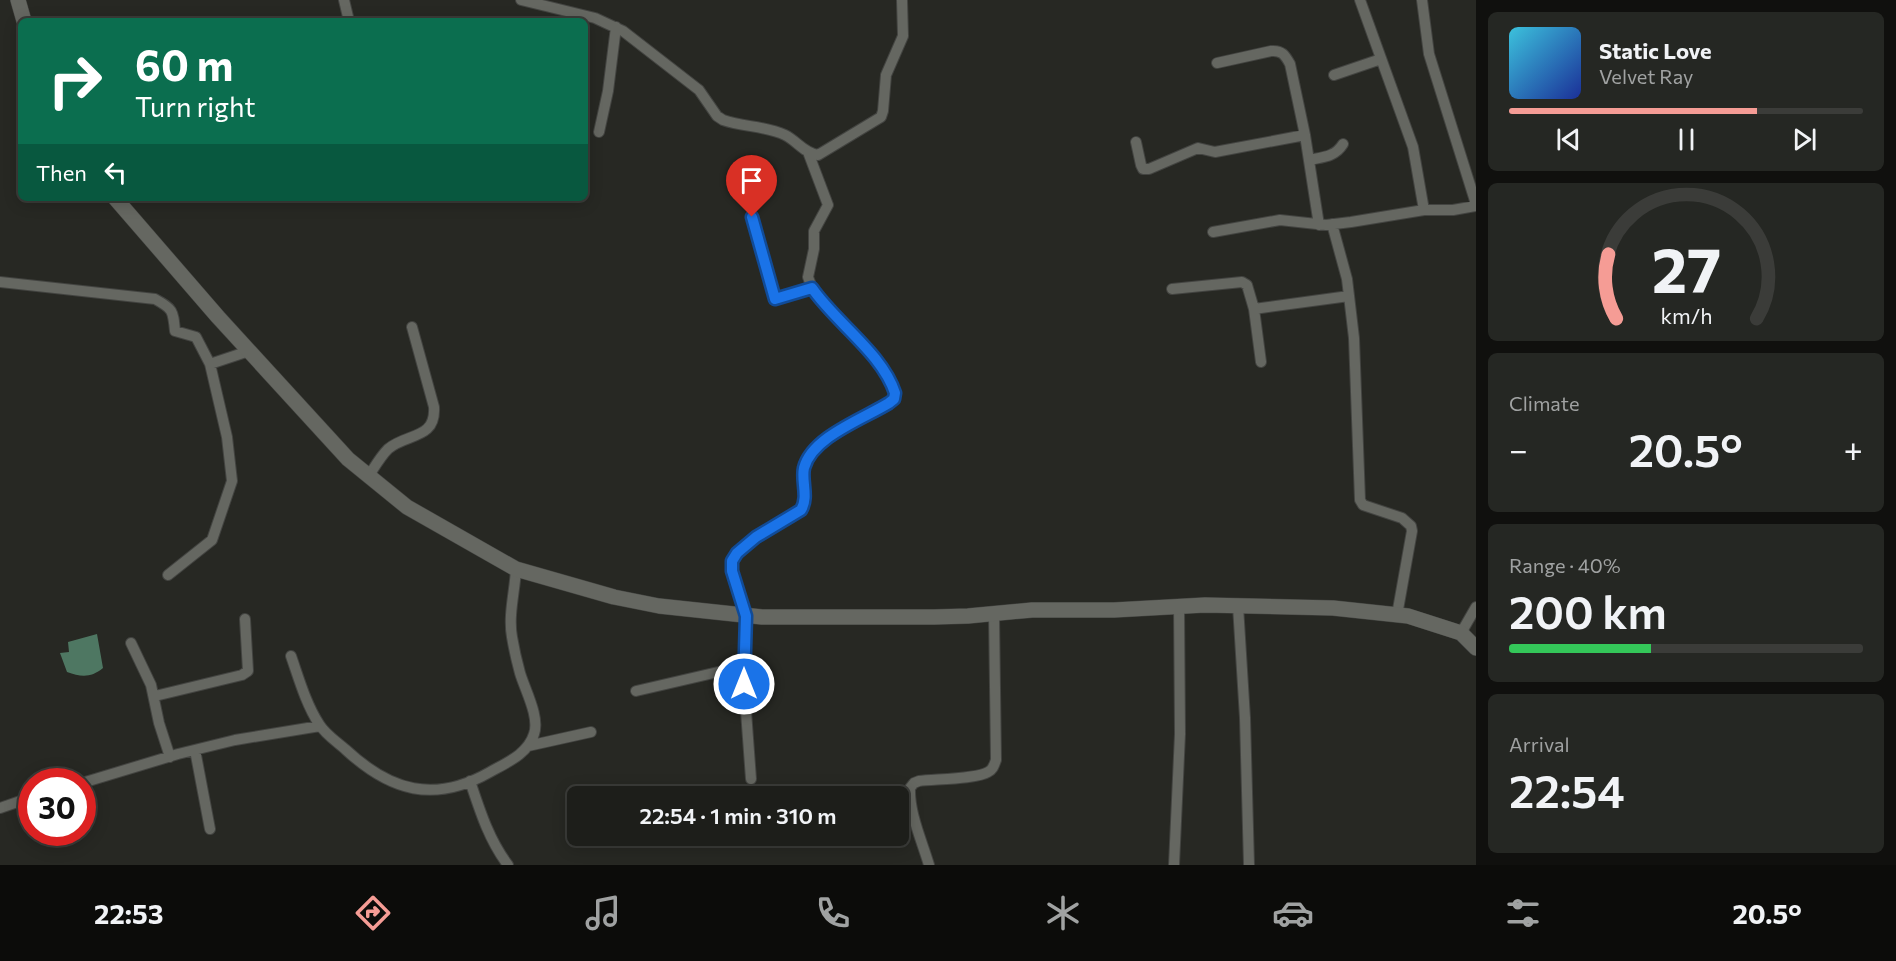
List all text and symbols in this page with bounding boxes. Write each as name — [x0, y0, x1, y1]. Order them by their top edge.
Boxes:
text: Static Love — [1599, 37, 1712, 64]
text: 60 m — [135, 38, 234, 90]
icon: right — [36, 42, 114, 120]
text: Velvet Ray — [1599, 64, 1693, 88]
text: Turn right — [135, 90, 255, 123]
icon: previous — [1552, 123, 1585, 156]
icon: pause — [1670, 123, 1703, 156]
icon: next — [1788, 123, 1821, 156]
pin — [726, 155, 777, 217]
icon: left — [99, 156, 132, 189]
text: Then — [36, 159, 87, 186]
icon: arrive — [735, 164, 768, 197]
text: 27 — [1651, 230, 1721, 306]
text: km/h — [1660, 302, 1712, 328]
text: Climate — [1509, 391, 1579, 415]
text: 20.5° — [1629, 421, 1743, 476]
text: − — [1509, 428, 1528, 469]
text: + — [1844, 428, 1863, 469]
text: Range · 40% — [1509, 553, 1621, 577]
text: 200 km — [1509, 583, 1667, 638]
position arrow — [712, 652, 776, 716]
text: Arrival — [1509, 732, 1570, 756]
text: 22:54 — [1509, 762, 1625, 817]
speed limit sign: 30 — [18, 768, 96, 846]
text: 22:54 · 1 min · 310 m — [640, 802, 836, 829]
icon: directions — [352, 892, 394, 934]
icon: music — [582, 892, 624, 934]
icon: phone — [812, 892, 854, 934]
icon: climate — [1042, 892, 1084, 934]
icon: car — [1272, 892, 1314, 934]
icon: filters — [1502, 892, 1544, 934]
text: 22:53 — [94, 897, 163, 930]
text: 20.5° — [1733, 897, 1802, 930]

